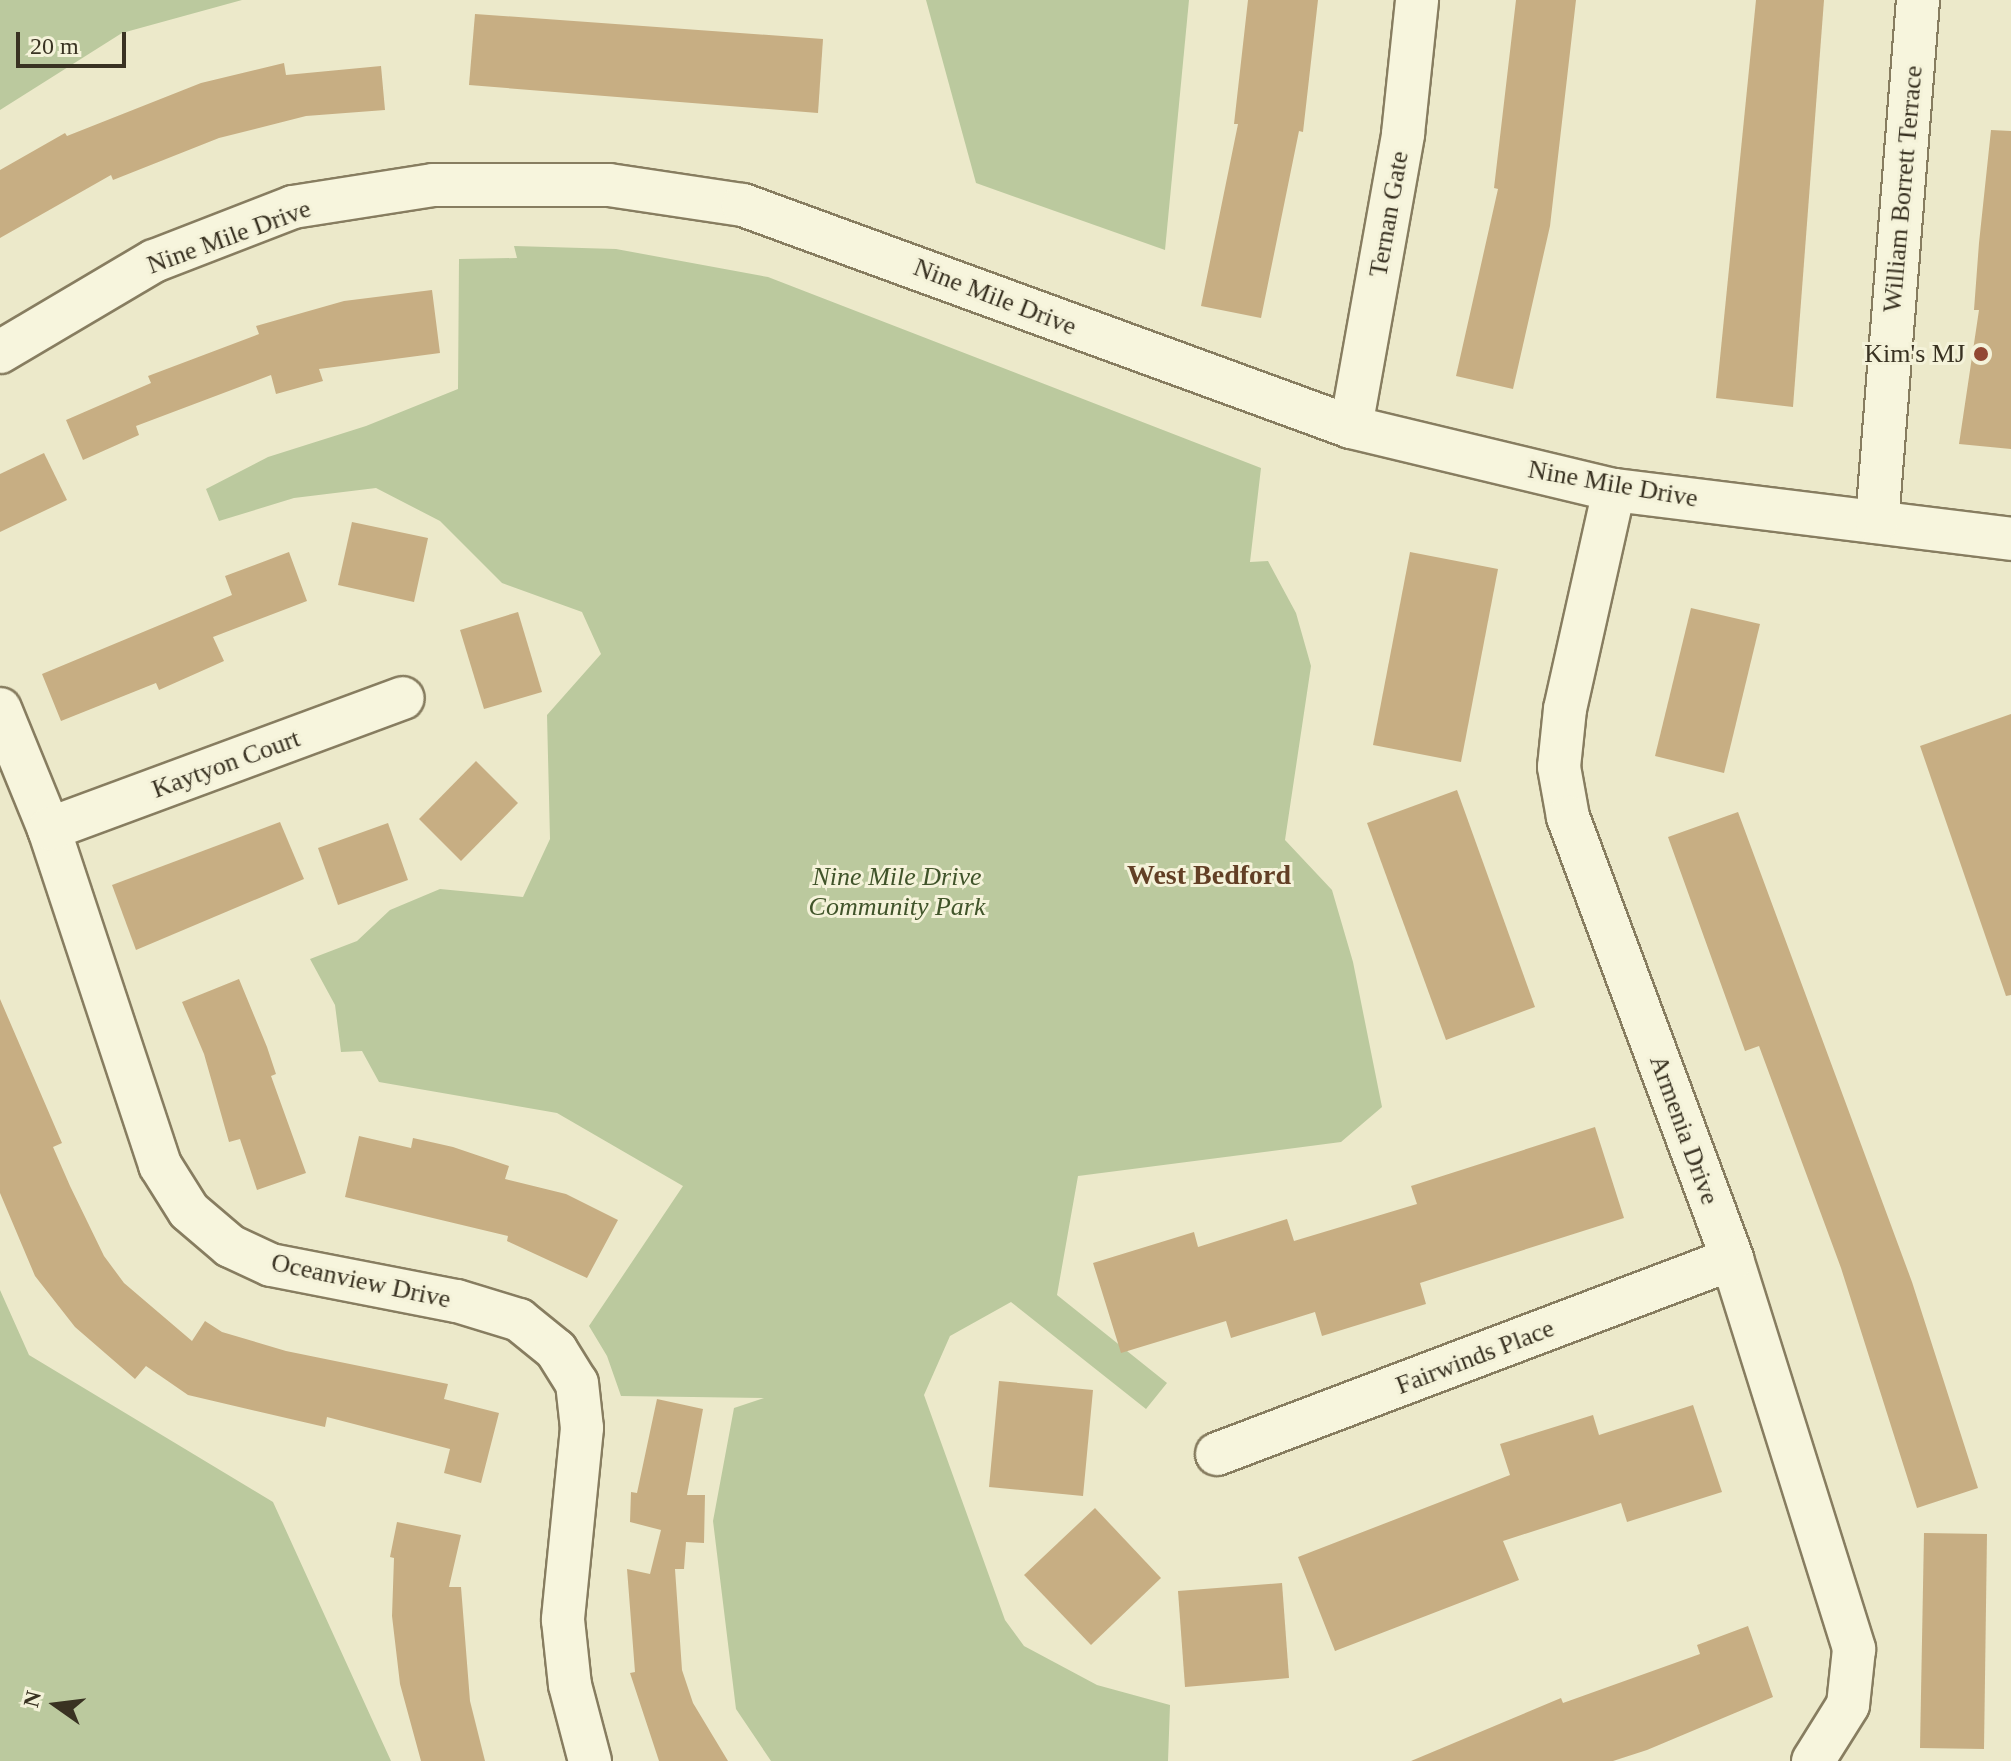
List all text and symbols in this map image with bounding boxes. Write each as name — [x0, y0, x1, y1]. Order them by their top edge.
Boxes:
scale bar — [20, 16, 130, 66]
text: 20 m — [30, 33, 79, 59]
street label: William Borrett Terrace — [1877, 64, 1929, 314]
street label: Ternan Gate — [1363, 149, 1415, 279]
street label: Nine Mile Drive — [143, 193, 315, 281]
street label: Nine Mile Drive — [909, 252, 1081, 342]
place label: Kim's MJ — [1864, 338, 1965, 370]
marker: Kim's MJ — [1972, 345, 1990, 363]
street label: Nine Mile Drive — [1526, 454, 1700, 514]
street label: Kaytyon Court — [148, 723, 304, 805]
district label: West Bedford — [1127, 858, 1291, 892]
park label: Nine Mile Drive Community Park — [809, 861, 985, 922]
street label: Armenia Drive — [1643, 1051, 1725, 1209]
street label: Oceanview Drive — [268, 1247, 454, 1315]
street label: Fairwinds Place — [1392, 1313, 1558, 1401]
north arrow — [16, 1665, 96, 1745]
text: N — [18, 1688, 46, 1710]

